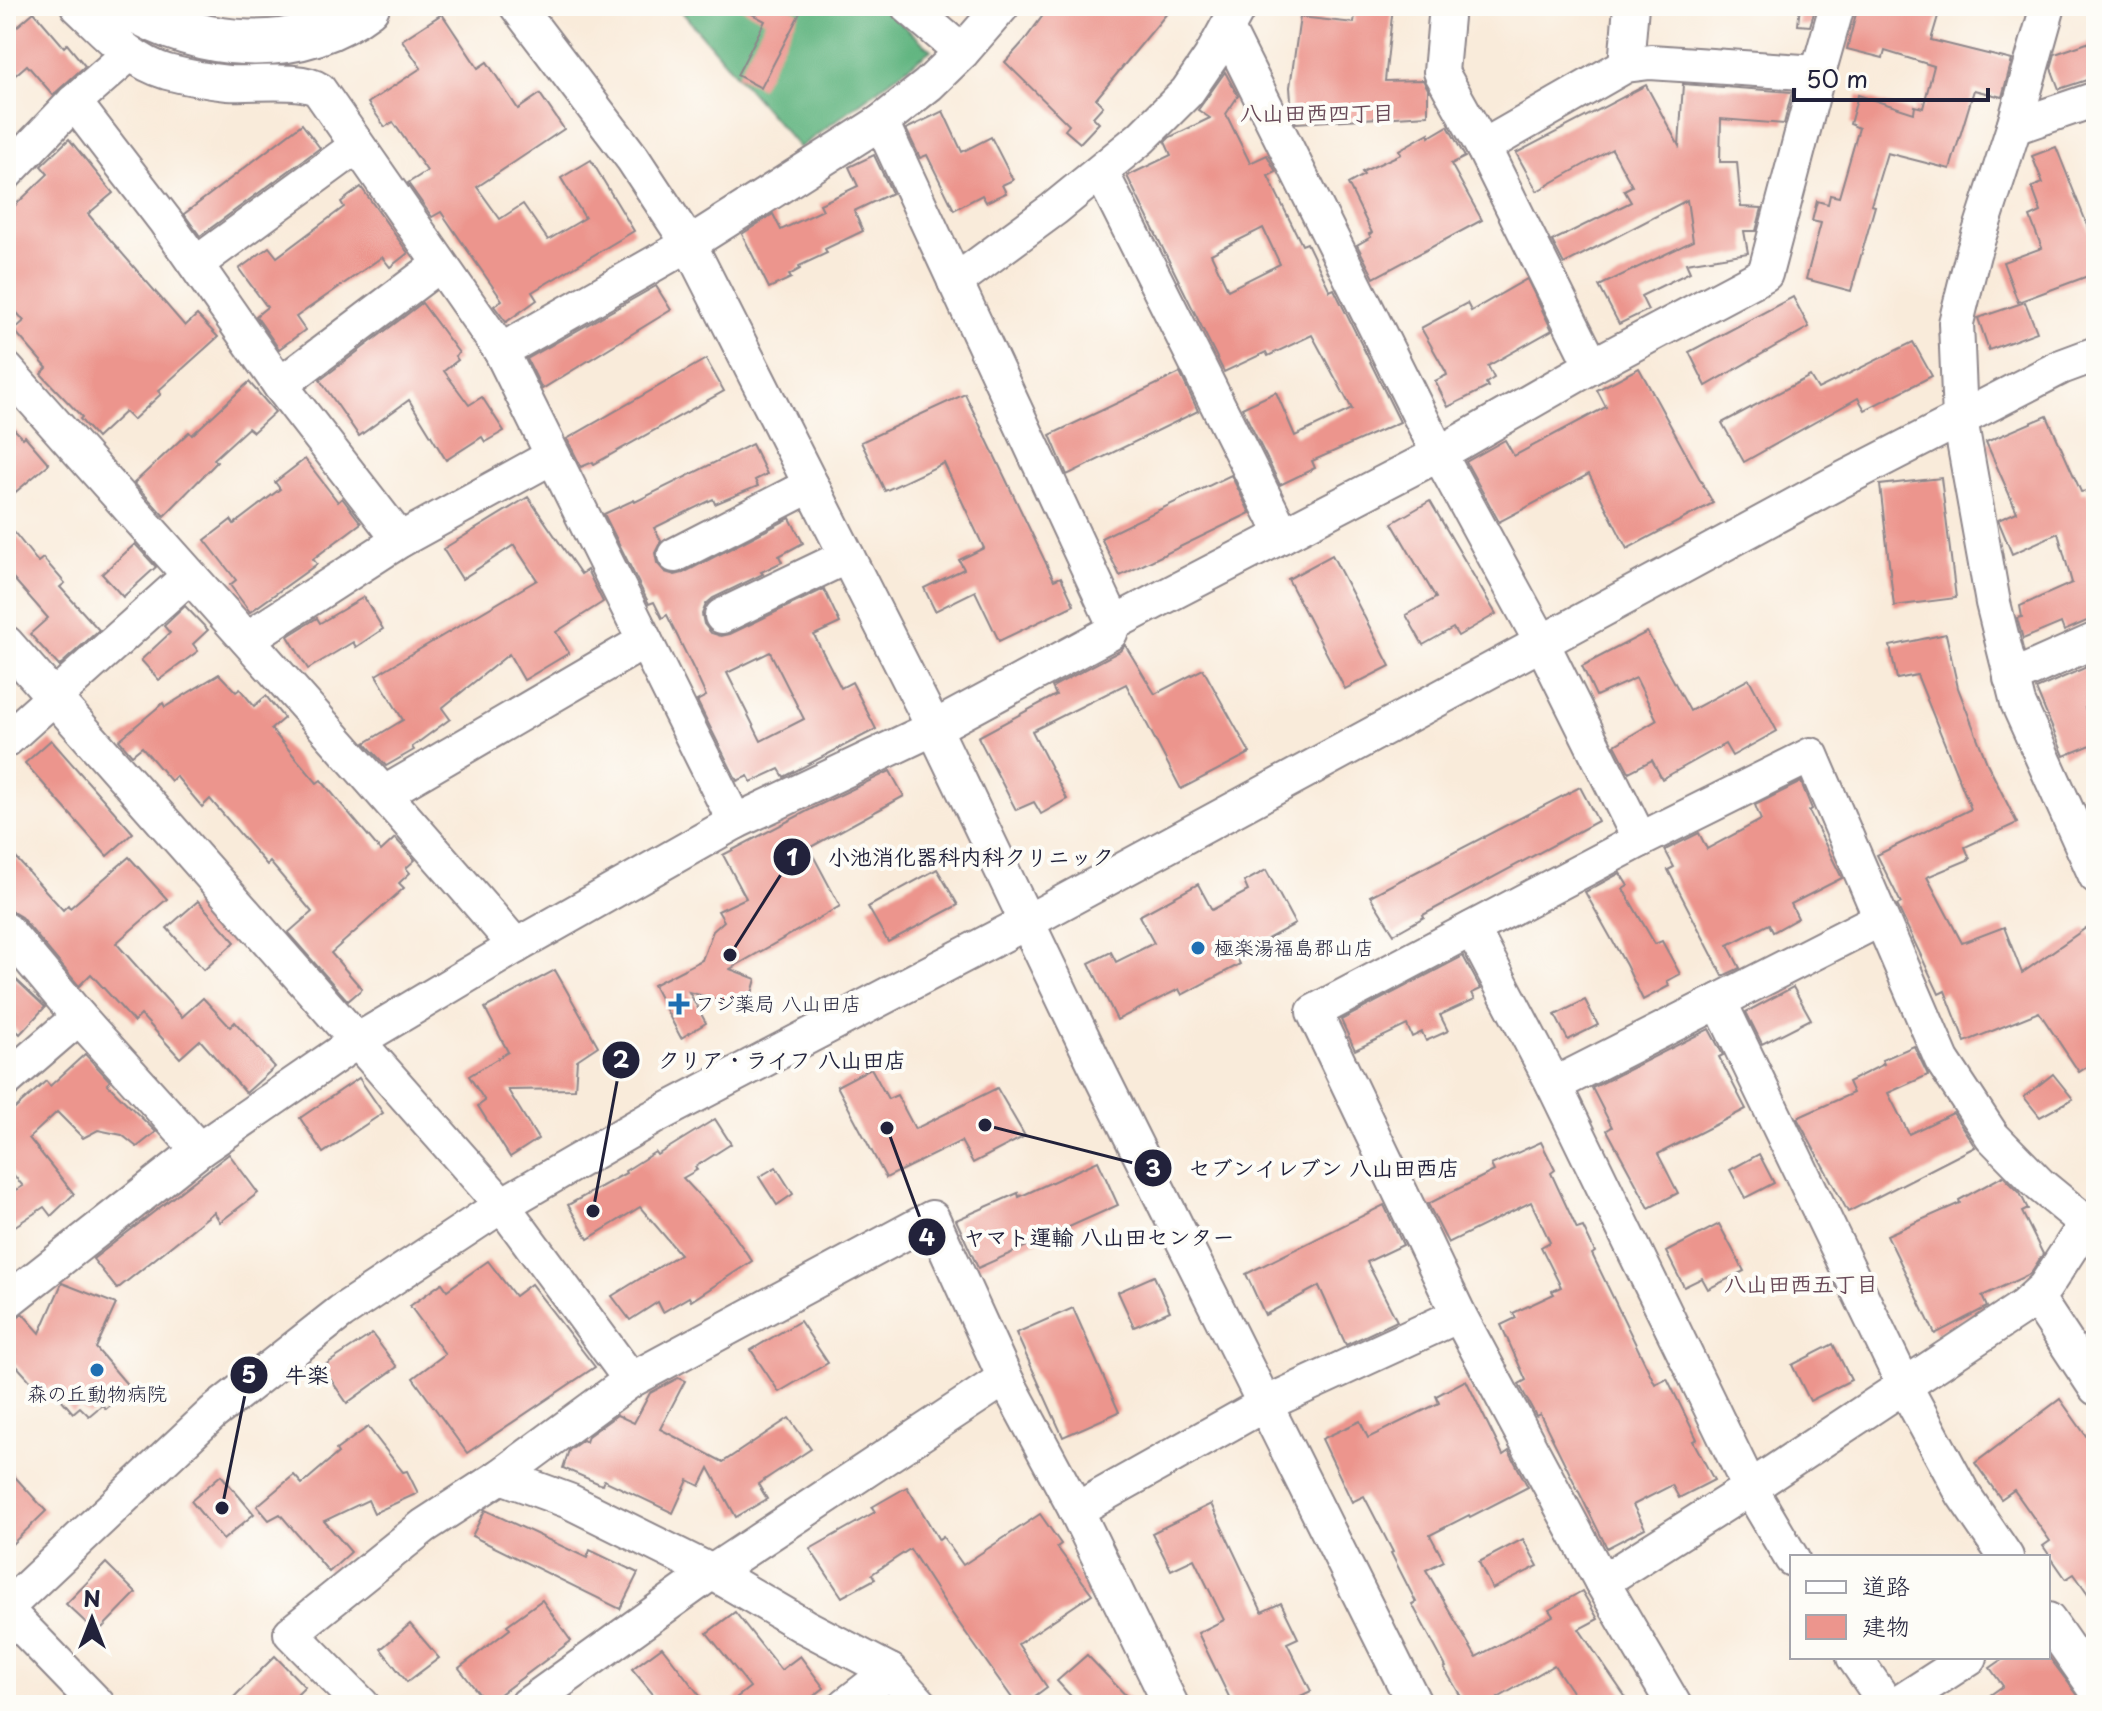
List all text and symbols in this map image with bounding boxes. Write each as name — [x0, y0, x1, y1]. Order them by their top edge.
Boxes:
scale bar — [1794, 52, 1988, 102]
text: 50 m — [1806, 60, 1868, 96]
district label: 八山田西四丁目 — [1240, 95, 1394, 128]
callout: 小池消化器科内科クリニック — [772, 834, 1130, 880]
text: 1 — [786, 838, 798, 874]
text: 小池消化器科内科クリニック — [828, 839, 1114, 872]
place label: 極楽湯福島郡山店 — [1214, 932, 1374, 962]
marker: 極楽湯福島郡山店 — [1189, 939, 1207, 957]
place label: フジ薬局 八山田店 — [695, 988, 862, 1018]
marker: フジ薬局 八山田店 — [670, 995, 688, 1013]
callout: クリア・ライフ 八山田店 — [601, 1037, 922, 1083]
text: 2 — [613, 1040, 630, 1076]
text: クリア・ライフ 八山田店 — [658, 1042, 906, 1075]
callout: セブンイレブン 八山田西店 — [1133, 1145, 1476, 1191]
text: 3 — [1145, 1149, 1161, 1185]
text: セブンイレブン 八山田西店 — [1188, 1150, 1460, 1183]
callout: ヤマト運輸 八山田センター — [907, 1214, 1250, 1260]
text: 4 — [919, 1218, 935, 1254]
text: ヤマト運輸 八山田センター — [963, 1219, 1235, 1252]
district label: 八山田西五丁目 — [1724, 1266, 1878, 1299]
callout: 牛楽 — [229, 1352, 345, 1398]
text: 5 — [241, 1355, 257, 1391]
text: 牛楽 — [285, 1357, 329, 1390]
marker: 森の丘動物病院 — [88, 1361, 106, 1379]
place label: 森の丘動物病院 — [27, 1378, 167, 1408]
legend — [1790, 1555, 2050, 1659]
text: 道路 — [1862, 1567, 1910, 1603]
north arrow — [52, 1579, 132, 1659]
text: N — [83, 1581, 101, 1614]
text: 建物 — [1862, 1607, 1910, 1643]

